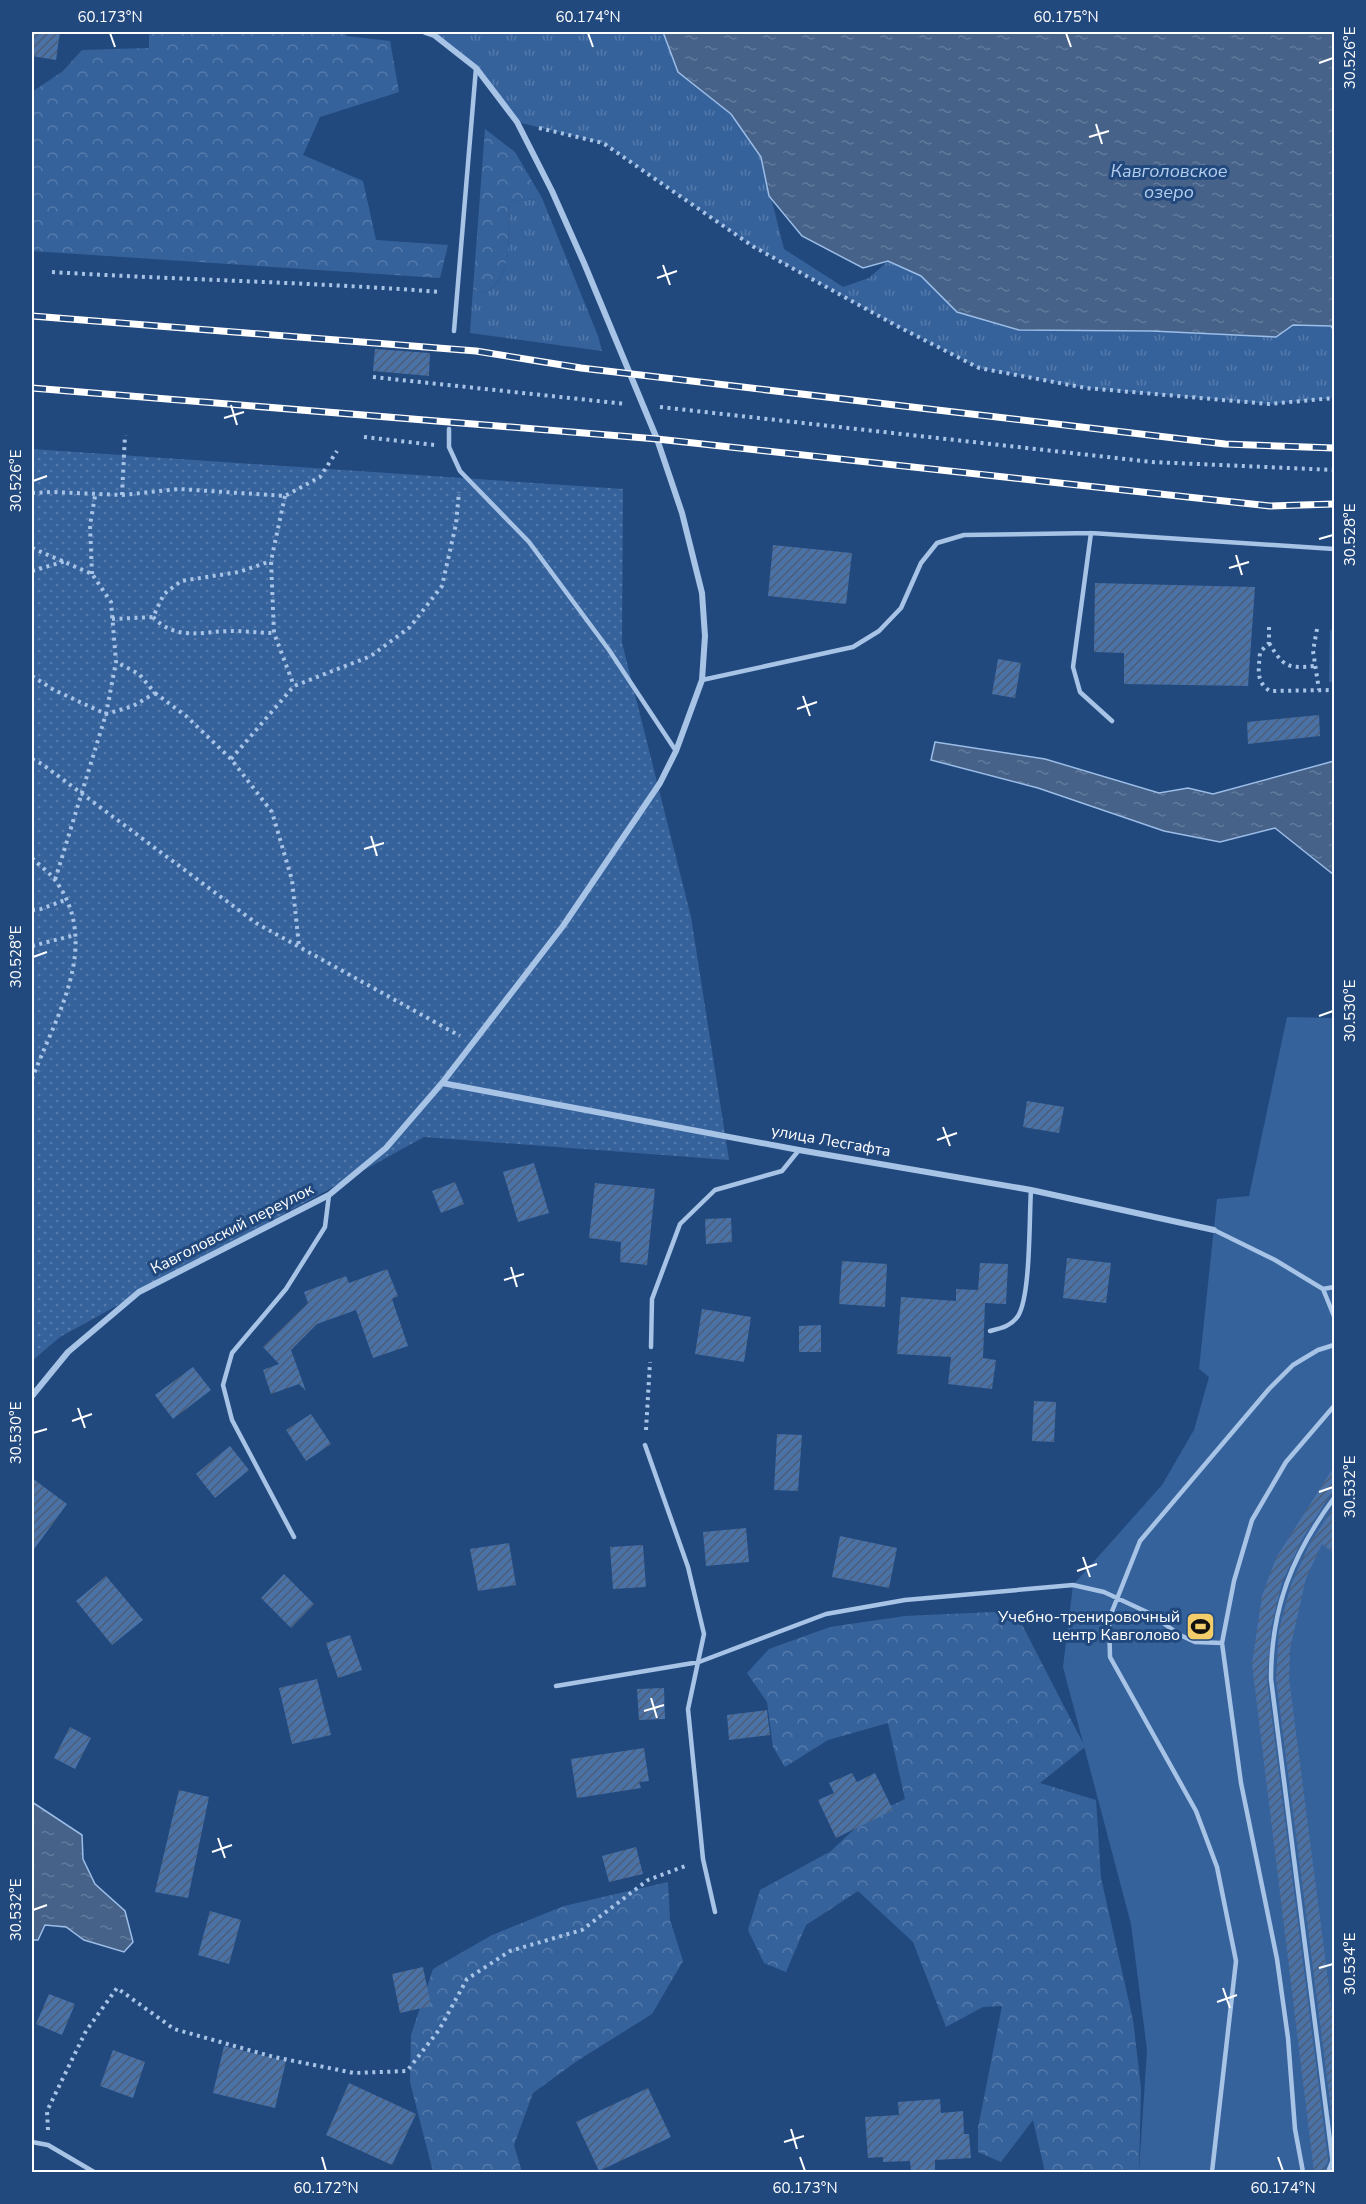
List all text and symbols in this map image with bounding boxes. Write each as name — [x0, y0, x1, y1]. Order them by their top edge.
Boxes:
text: 60.173°N — [77, 7, 143, 27]
text: 60.174°N — [555, 7, 621, 27]
text: 60.175°N — [1033, 7, 1099, 27]
text: 30.526°E — [1340, 27, 1360, 89]
water label: Кавголовское озеро — [1110, 159, 1228, 204]
text: 30.526°E — [6, 450, 26, 512]
text: 30.528°E — [1340, 504, 1360, 566]
text: 30.528°E — [6, 926, 26, 988]
text: 30.530°E — [1340, 980, 1360, 1042]
street label: улица Лесгафта — [770, 1120, 892, 1162]
street label: Кавголовский переулок — [147, 1178, 318, 1280]
text: 30.530°E — [6, 1402, 26, 1464]
text: 30.532°E — [1340, 1456, 1360, 1518]
place label: Учебно-тренировочный центр Кавголово — [997, 1606, 1180, 1646]
sports icon: Учебно-тренировочный центр Кавголово — [1185, 1610, 1217, 1642]
text: 30.532°E — [6, 1879, 26, 1941]
text: 30.534°E — [1340, 1933, 1360, 1995]
text: 60.172°N — [293, 2178, 359, 2198]
text: 60.173°N — [772, 2178, 838, 2198]
text: 60.174°N — [1250, 2178, 1316, 2198]

